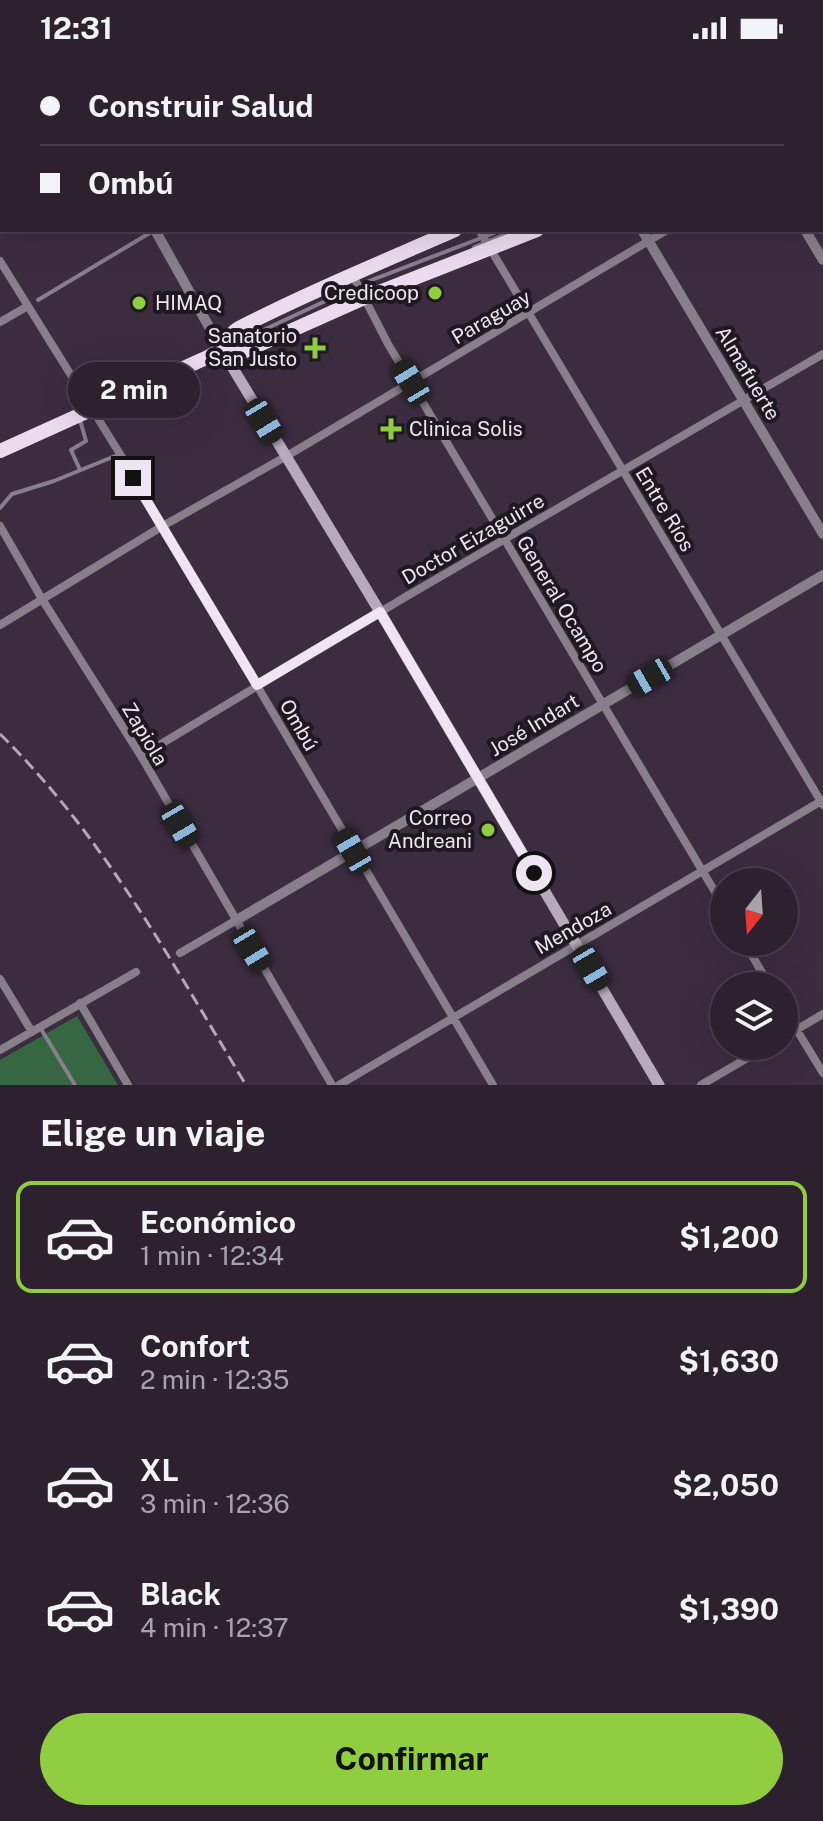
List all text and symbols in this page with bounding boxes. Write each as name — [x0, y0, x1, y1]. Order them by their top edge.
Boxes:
text: 12:31 — [40, 10, 113, 46]
text: Construir Salud — [88, 88, 314, 124]
text: Ombú — [88, 165, 173, 201]
place label: Credicoop — [324, 281, 419, 305]
marker: Credicoop — [426, 284, 444, 302]
street label: Paraguay — [447, 285, 535, 349]
place label: HIMAQ — [155, 291, 222, 315]
marker: HIMAQ — [130, 294, 148, 312]
street label: Almafuerte — [711, 322, 785, 424]
place label: Sanatorio San Justo — [208, 324, 297, 371]
marker: Sanatorio San Justo — [304, 337, 326, 359]
car — [388, 355, 434, 409]
callout: 2 min — [67, 362, 199, 418]
text: 2 min — [100, 374, 168, 405]
car — [241, 394, 287, 448]
place label: Clinica Solis — [409, 417, 523, 441]
marker: Clinica Solis — [380, 418, 402, 440]
route end — [115, 460, 151, 496]
street label: Entre Ríos — [630, 462, 700, 556]
street label: Doctor Eizaguirre — [397, 488, 549, 590]
street label: General Ocampo — [512, 531, 612, 677]
car — [623, 655, 677, 699]
street label: José Indart — [485, 689, 583, 761]
street label: Ombú — [275, 695, 323, 755]
street label: Zapiola — [117, 698, 173, 770]
car — [158, 798, 202, 852]
place label: Correo Andreani — [388, 806, 472, 853]
marker: Correo Andreani — [479, 821, 497, 839]
car — [331, 824, 375, 878]
route start — [516, 855, 552, 891]
north arrow — [710, 868, 798, 956]
map controls — [710, 868, 798, 1060]
street label: Mendoza — [531, 897, 615, 959]
car — [229, 922, 275, 976]
car — [569, 941, 613, 995]
button: layers — [710, 972, 798, 1060]
text: Elige un viaje — [40, 1112, 265, 1154]
icon: car — [44, 1201, 116, 1273]
text: Económico — [140, 1204, 296, 1240]
text: $1,200 — [679, 1219, 779, 1255]
text: 1 min · 12:34 — [140, 1240, 284, 1271]
icon: car — [44, 1325, 116, 1397]
text: Confort — [140, 1328, 250, 1364]
text: $1,630 — [679, 1343, 779, 1379]
text: 2 min · 12:35 — [140, 1364, 289, 1395]
icon: car — [44, 1449, 116, 1521]
text: XL — [140, 1452, 179, 1488]
text: $2,050 — [672, 1467, 779, 1503]
text: 3 min · 12:36 — [140, 1488, 290, 1519]
icon: car — [44, 1573, 116, 1645]
text: Black — [140, 1576, 221, 1612]
text: $1,390 — [679, 1591, 779, 1627]
text: 4 min · 12:37 — [140, 1612, 289, 1643]
button: Confirmar — [40, 1713, 783, 1805]

